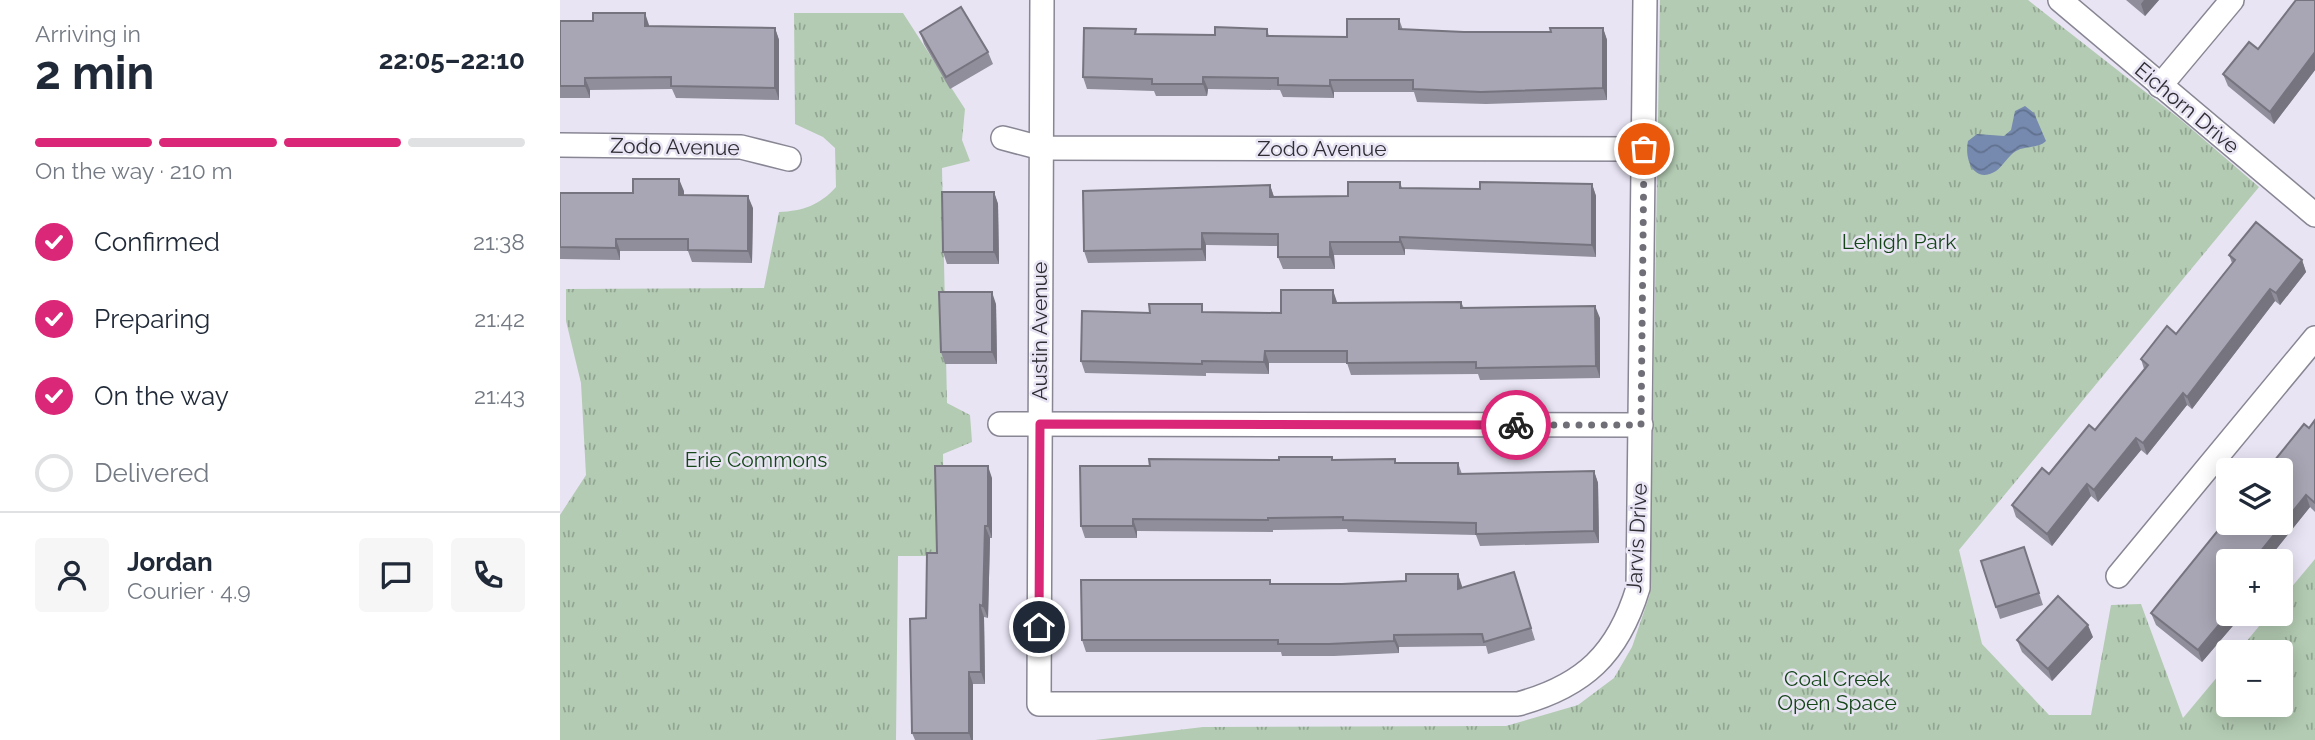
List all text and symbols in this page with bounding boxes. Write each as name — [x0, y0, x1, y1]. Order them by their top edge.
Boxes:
text: Arriving in — [35, 20, 141, 47]
text: 22:05–22:10 — [379, 45, 525, 75]
text: 2 min — [35, 46, 154, 100]
street label: Eichorn Drive — [2130, 57, 2245, 159]
pin — [1614, 119, 1674, 179]
icon: bag — [1625, 130, 1663, 168]
street label: Zodo Avenue — [610, 133, 740, 160]
street label: Zodo Avenue — [1257, 136, 1387, 161]
text: On the way · 210 m — [35, 157, 233, 184]
icon: check — [35, 223, 73, 261]
text: Confirmed — [94, 227, 220, 257]
text: 21:38 — [473, 228, 525, 255]
park label: Lehigh Park — [1842, 229, 1956, 254]
street label: Austin Avenue — [1027, 262, 1052, 400]
icon: check — [35, 300, 73, 338]
text: Preparing — [94, 304, 210, 334]
text: 21:42 — [474, 305, 525, 332]
icon: check — [35, 377, 73, 415]
text: On the way — [94, 381, 229, 411]
text: 21:43 — [474, 382, 525, 409]
courier — [1481, 390, 1551, 460]
icon: bike — [1497, 406, 1535, 444]
park label: Erie Commons — [685, 447, 827, 472]
text: Delivered — [94, 458, 209, 488]
map controls — [2216, 458, 2293, 717]
button: layers — [2216, 458, 2293, 535]
street label: Jarvis Drive — [1621, 482, 1652, 594]
button: person — [35, 538, 109, 612]
button: chat — [359, 538, 433, 612]
button: phone — [451, 538, 525, 612]
text: Jordan — [127, 547, 213, 577]
button: + — [2216, 549, 2293, 626]
text: Courier · 4.9 — [127, 577, 251, 604]
pin — [1009, 597, 1069, 657]
icon: home — [1020, 608, 1058, 646]
button: − — [2216, 640, 2293, 717]
park label: Coal Creek Open Space — [1777, 666, 1897, 715]

